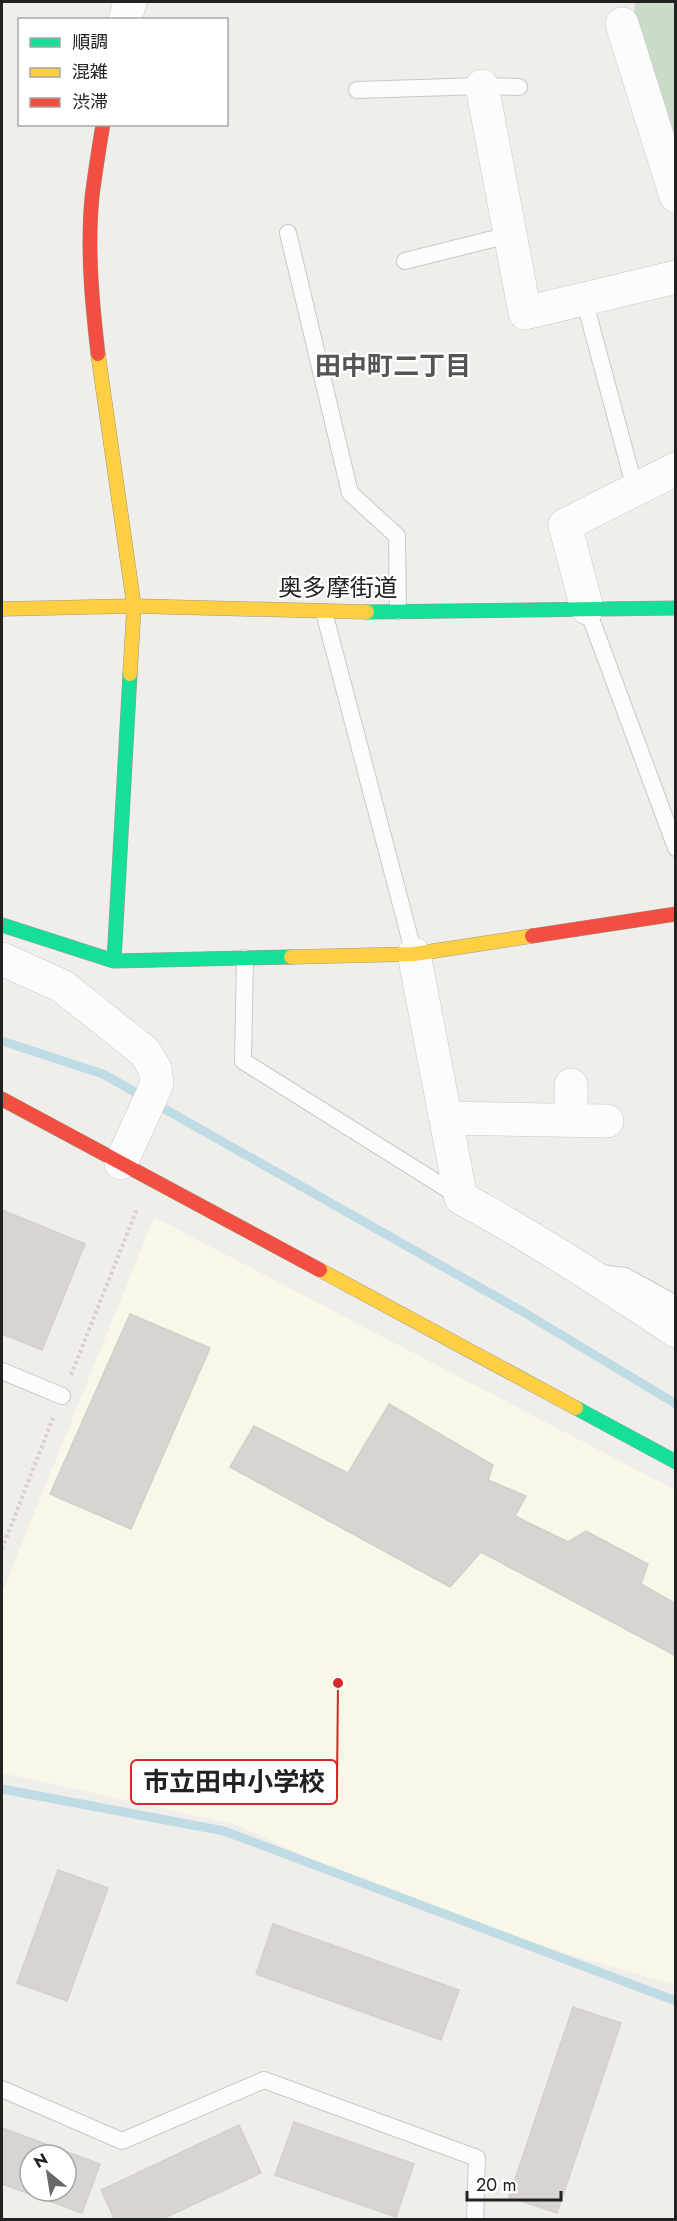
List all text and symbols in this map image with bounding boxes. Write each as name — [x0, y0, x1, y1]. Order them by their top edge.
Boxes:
legend — [18, 18, 228, 126]
text: 順調 — [72, 29, 108, 55]
text: 混雑 — [72, 59, 108, 85]
text: 渋滞 — [72, 89, 108, 115]
district label: 田中町二丁目 — [315, 347, 471, 385]
street label: 奥多摩街道 — [278, 570, 398, 605]
callout: 市立田中小学校 — [131, 1760, 337, 1804]
text: 市立田中小学校 — [143, 1763, 325, 1801]
north arrow — [18, 2143, 78, 2203]
text: N — [29, 2147, 52, 2174]
scale bar — [467, 2164, 562, 2202]
text: 20 m — [476, 2172, 516, 2198]

